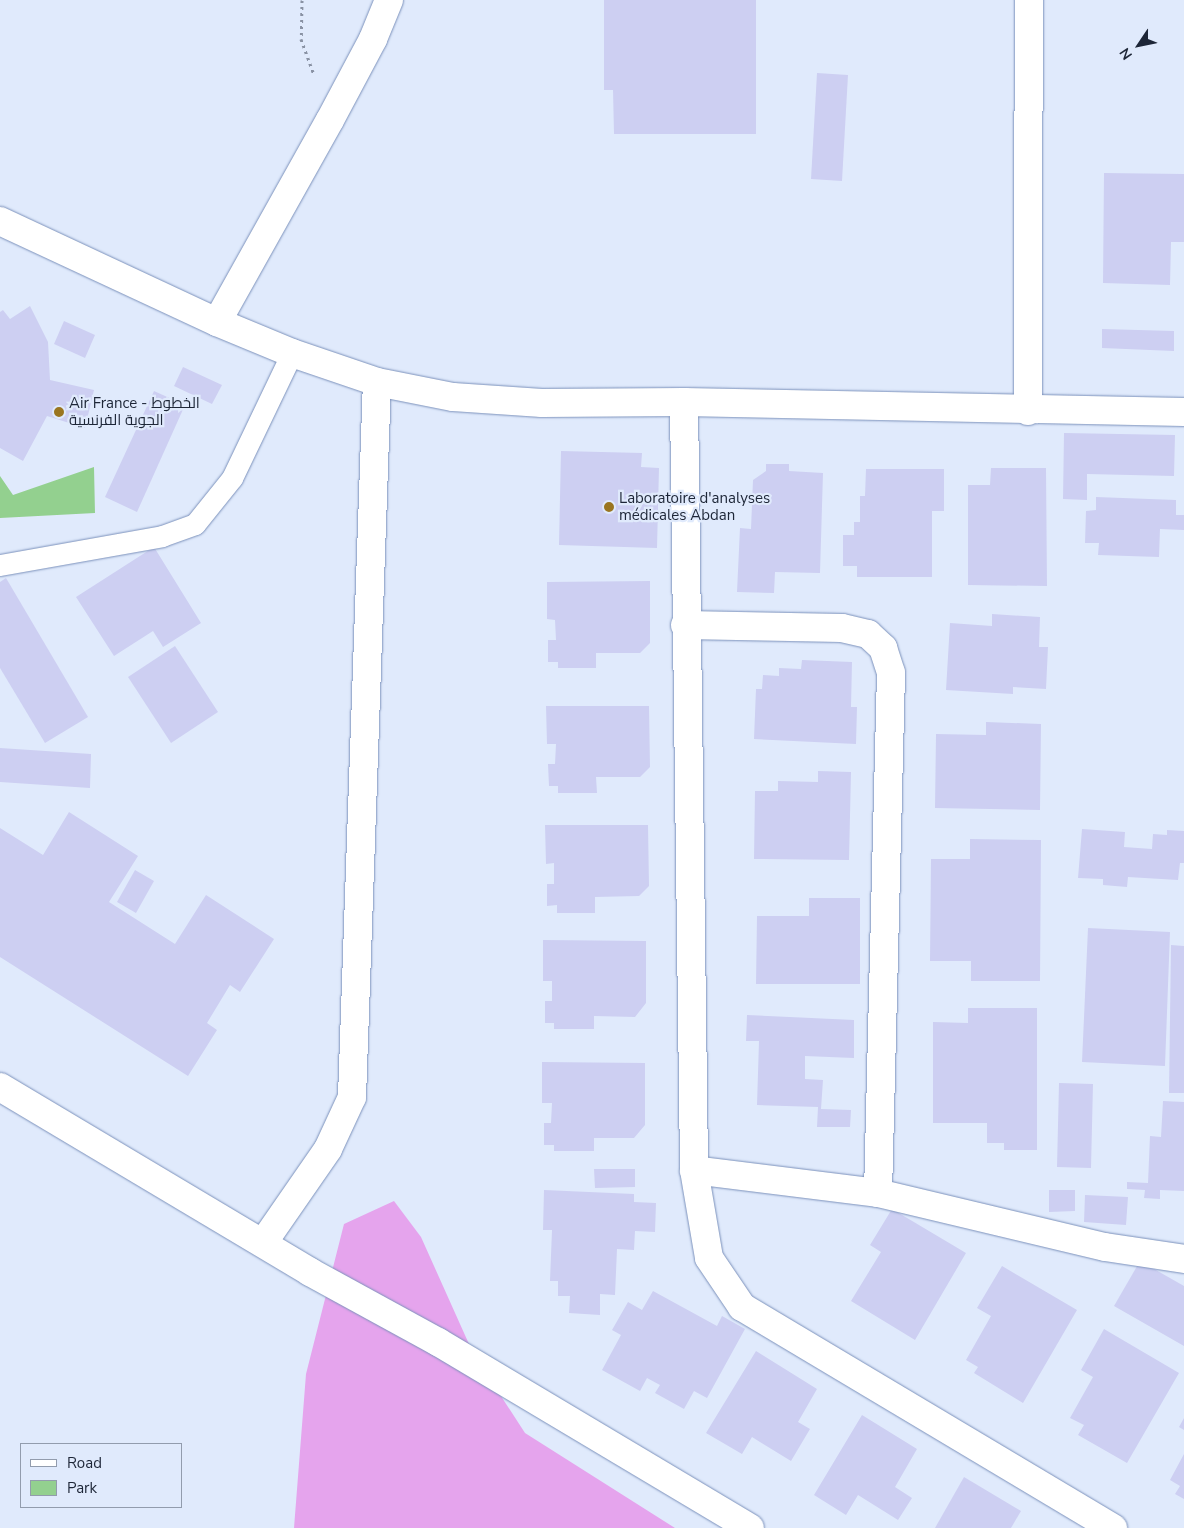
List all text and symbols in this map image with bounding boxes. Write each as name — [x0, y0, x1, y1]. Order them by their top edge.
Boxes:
north arrow — [1114, 20, 1164, 70]
text: N — [1115, 44, 1137, 63]
place label: Air France - الخطوط الجوية الفرنسية — [69, 394, 200, 429]
marker: Air France - الخطوط الجوية الفرنسية — [53, 406, 65, 418]
place label: Laboratoire d'analyses médicales Abdan — [619, 489, 770, 524]
marker: Laboratoire d'analyses médicales Abdan — [603, 501, 615, 513]
legend — [20, 1443, 182, 1508]
text: Road — [67, 1453, 102, 1473]
text: Park — [67, 1478, 97, 1498]

